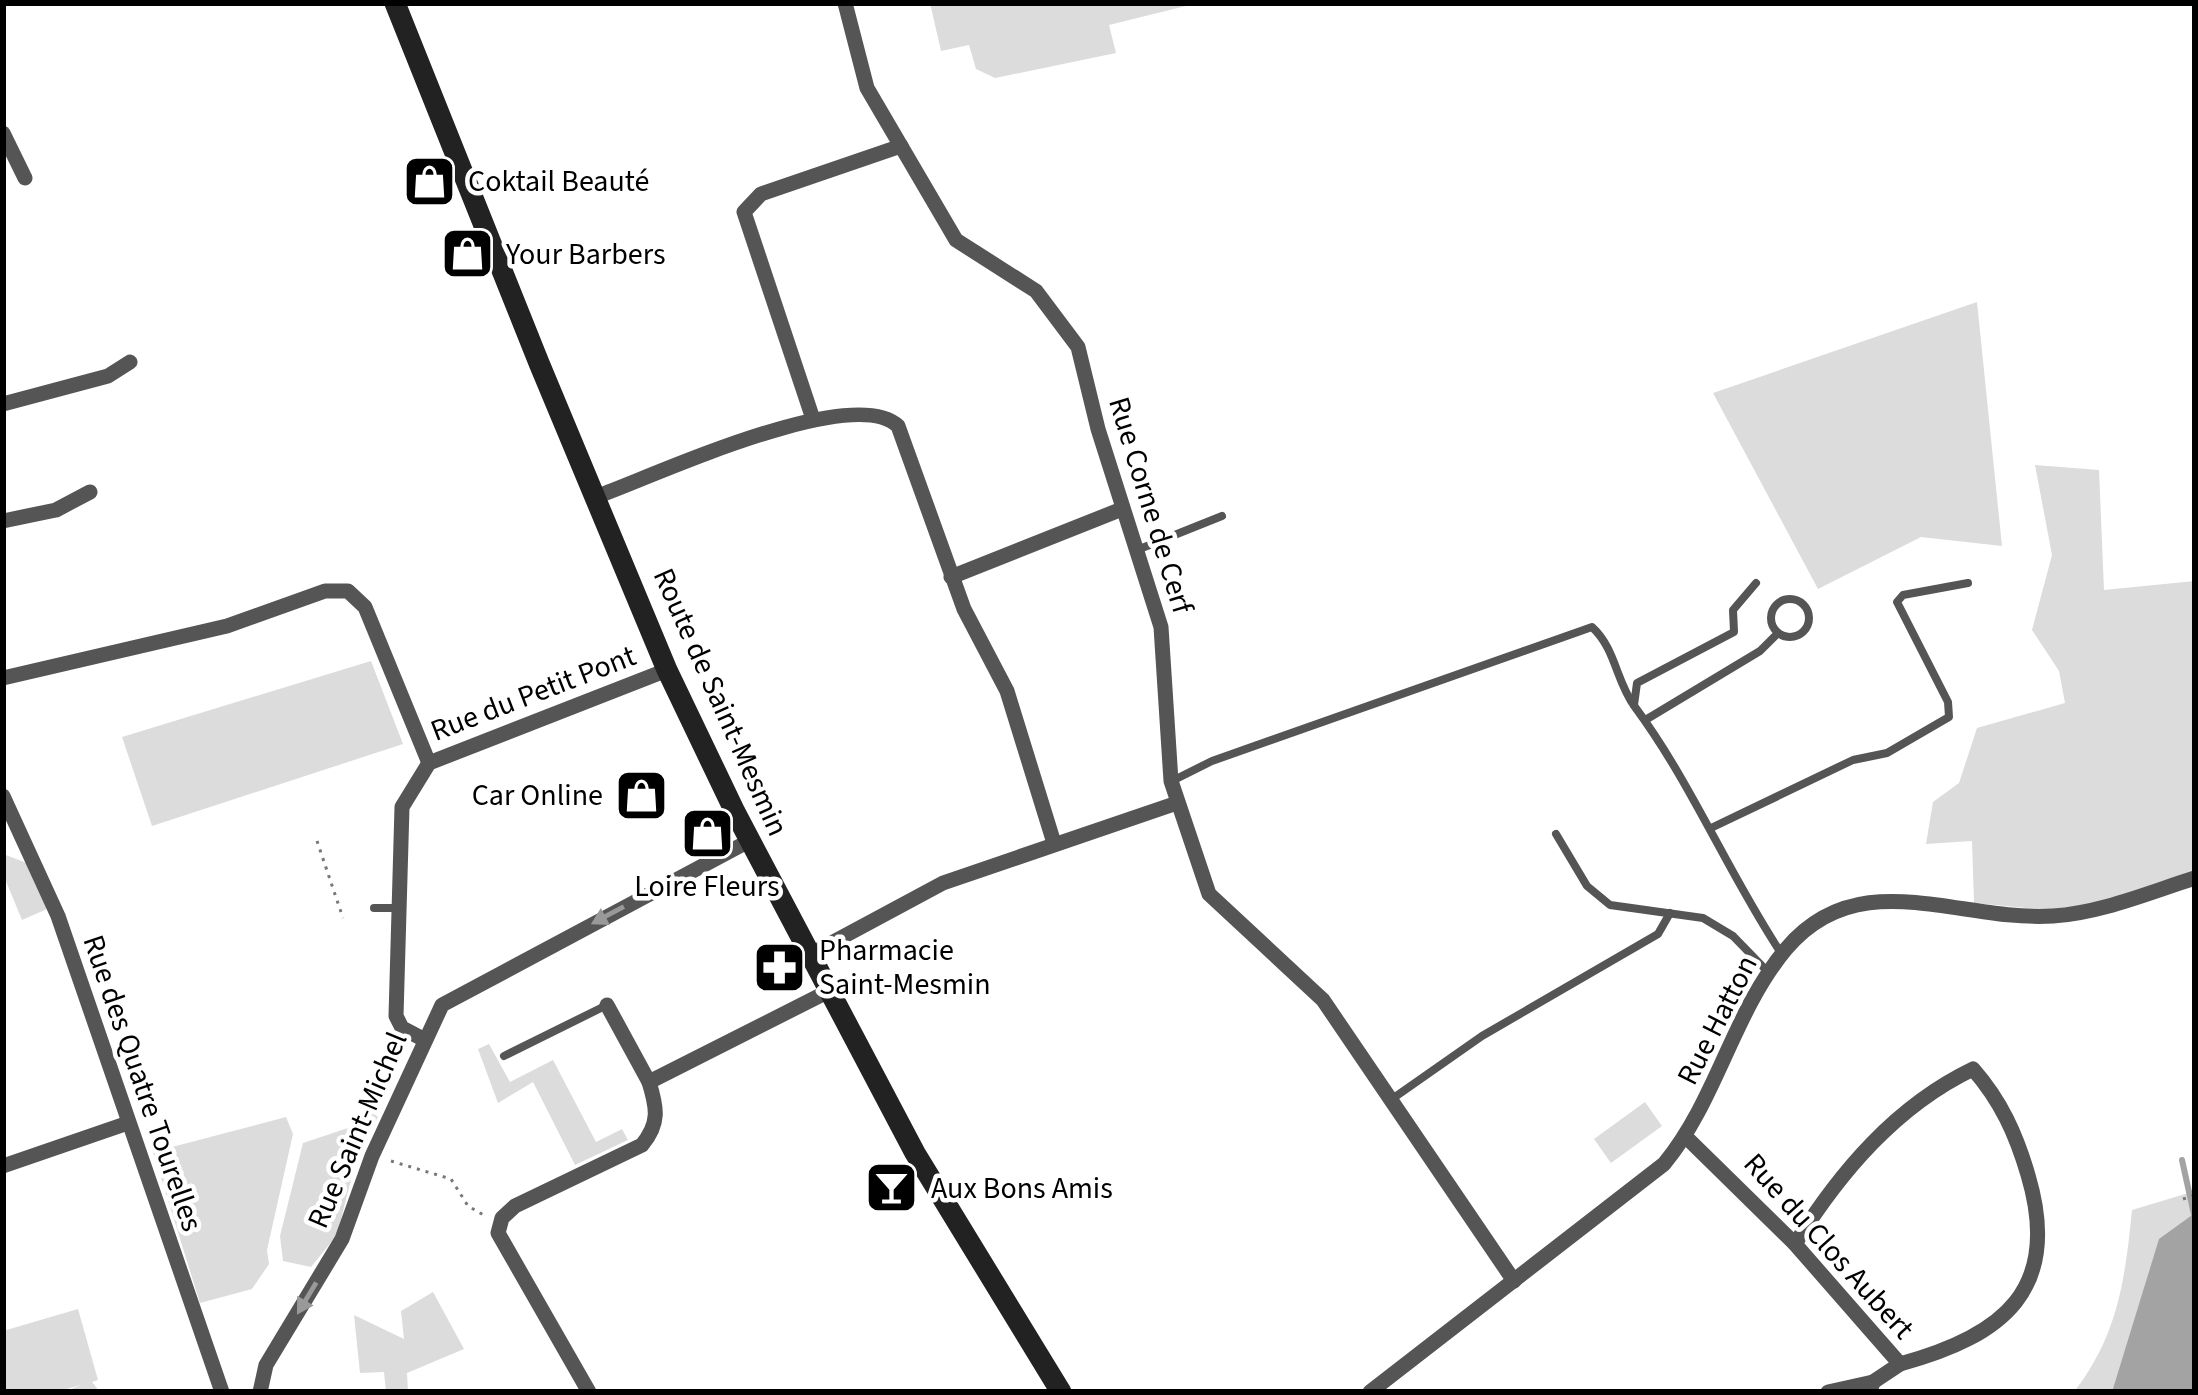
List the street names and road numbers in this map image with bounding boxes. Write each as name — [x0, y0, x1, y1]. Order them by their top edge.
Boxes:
street label: Rue Corne de Cerf — [1097, 392, 1204, 620]
street label: Route de Saint-Mesmin — [642, 561, 799, 843]
street label: Rue du Petit Pont — [424, 635, 642, 752]
street label: Rue des Quatre Tourelles — [72, 929, 213, 1237]
street label: Rue Hatton — [1666, 948, 1768, 1093]
street label: Rue Saint-Michel — [297, 1025, 418, 1235]
street label: Rue du Clos Aubert — [1733, 1144, 1924, 1349]

